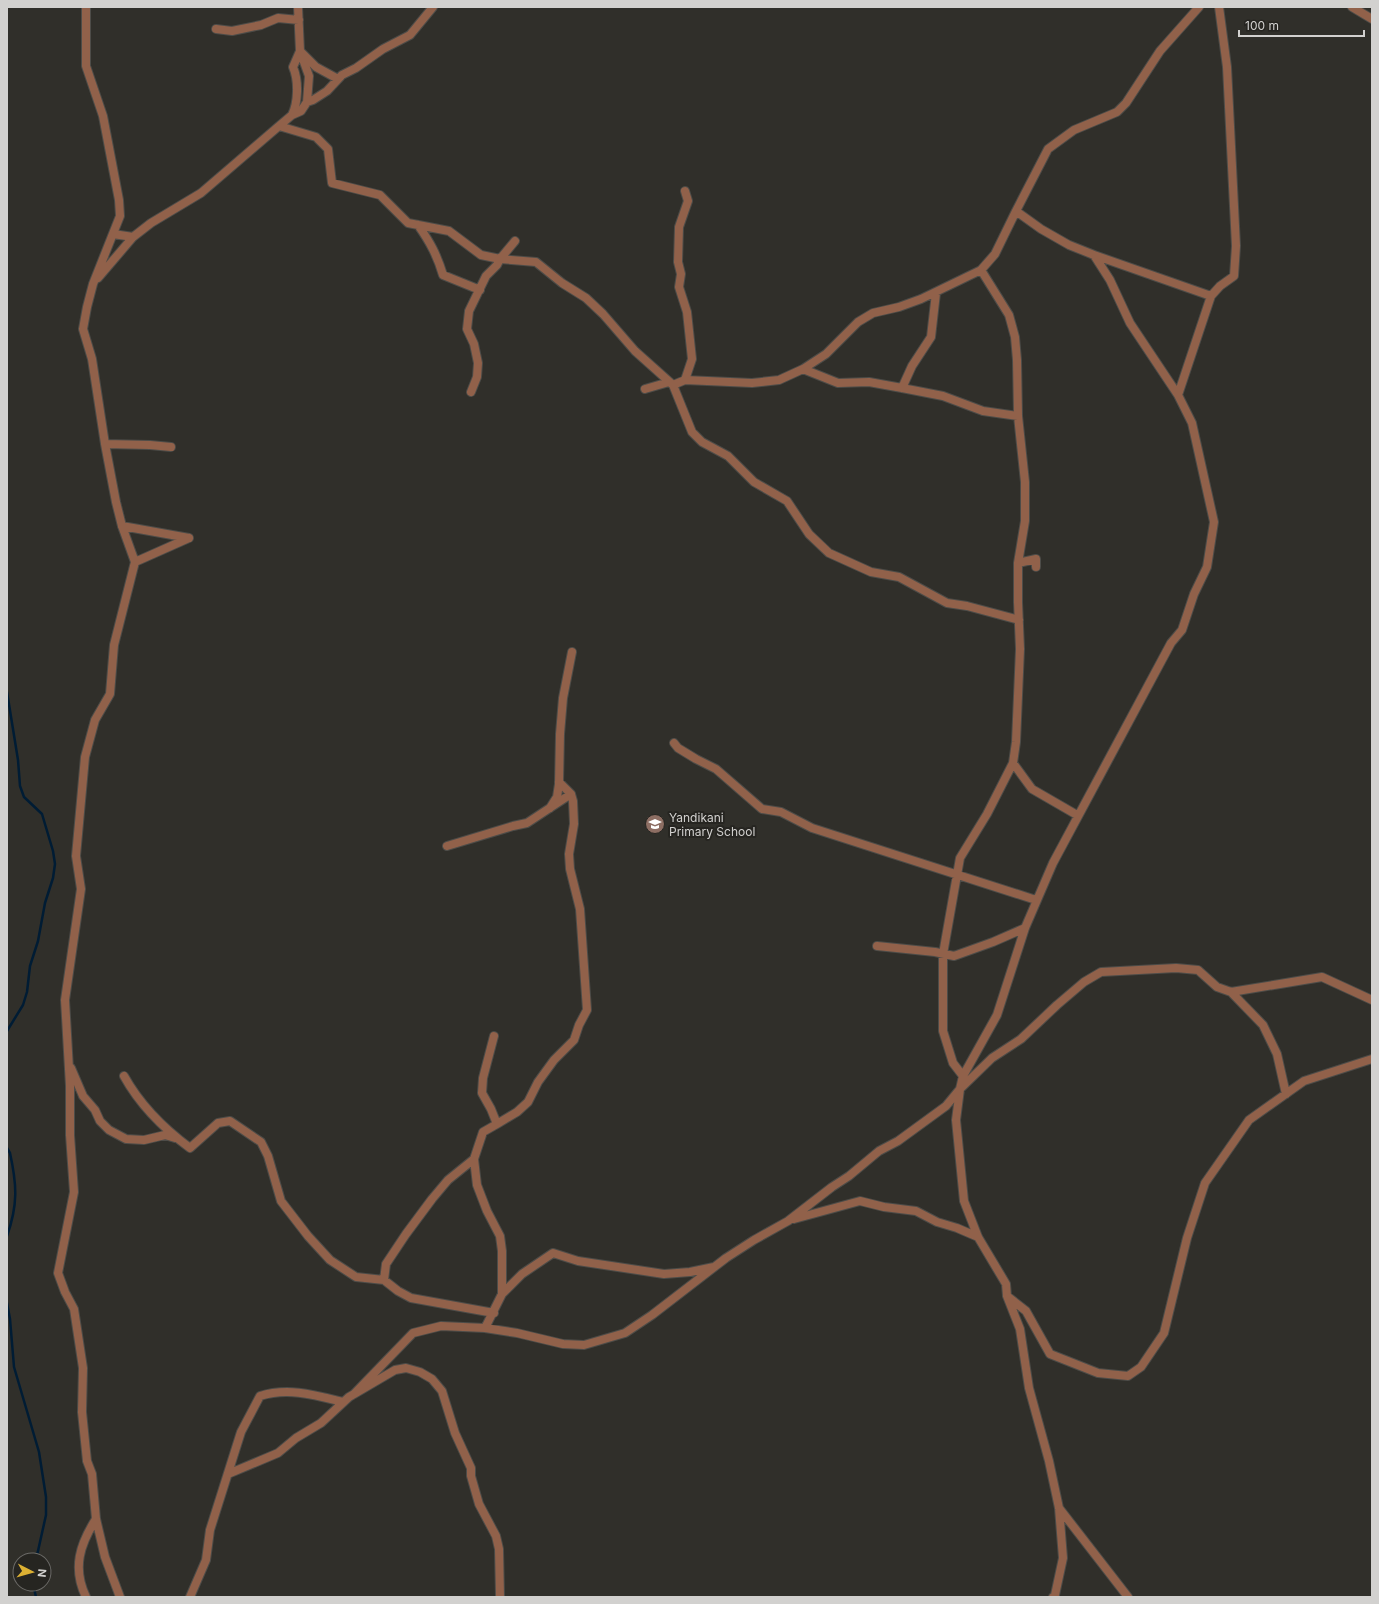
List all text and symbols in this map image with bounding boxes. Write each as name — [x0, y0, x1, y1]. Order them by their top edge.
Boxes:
scale bar — [1239, 12, 1364, 38]
text: 100 m — [1245, 18, 1279, 33]
place label: Yandikani Primary School — [669, 810, 755, 839]
school or university icon: Yandikani Primary School — [644, 813, 666, 835]
north arrow — [12, 1552, 52, 1592]
text: N — [35, 1568, 49, 1578]

